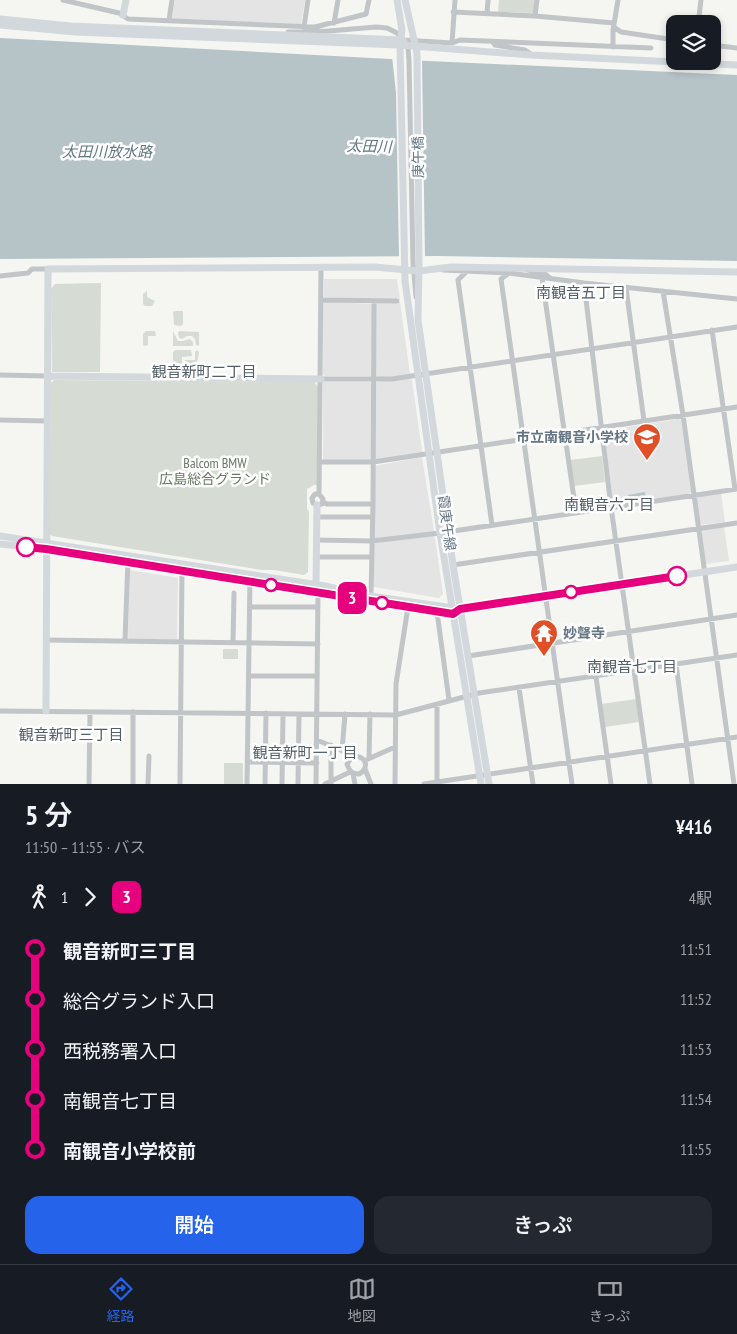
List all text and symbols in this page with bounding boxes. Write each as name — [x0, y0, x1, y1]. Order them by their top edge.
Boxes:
map controls — [666, 15, 721, 70]
button: layers — [666, 15, 721, 70]
water label: 太田川 — [346, 136, 394, 156]
street label: 庚午橋 — [409, 136, 427, 178]
water label: 太田川放水路 — [62, 142, 154, 161]
district label: 南観音五丁目 — [536, 283, 626, 302]
district label: 観音新町二丁目 — [151, 362, 257, 381]
school or university icon: 市立南観音小学校 — [632, 422, 662, 461]
place label: 市立南観音小学校 — [516, 428, 628, 446]
park label: Balcom BMW 広島総合グランド — [159, 454, 271, 488]
street label: 霞庚午線 — [434, 494, 460, 552]
district label: 南観音六丁目 — [564, 495, 654, 514]
unlabelled marker — [16, 537, 36, 557]
unlabelled marker — [667, 566, 687, 586]
unlabelled marker — [264, 578, 278, 592]
line badge: 3 — [336, 582, 368, 614]
unlabelled marker — [564, 585, 578, 599]
text: 3 — [348, 586, 356, 609]
unlabelled marker — [375, 596, 389, 610]
temple icon: 妙聲寺 — [529, 618, 559, 657]
place label: 妙聲寺 — [563, 624, 605, 642]
district label: 南観音七丁目 — [587, 657, 677, 676]
district label: 観音新町三丁目 — [18, 725, 124, 744]
district label: 観音新町一丁目 — [252, 743, 358, 762]
text: 5 分 — [25, 796, 72, 833]
text: ¥416 — [676, 815, 712, 839]
text: 11:50 – 11:55 · バス — [25, 837, 145, 857]
icon: walk — [25, 883, 53, 911]
icon: forward — [76, 883, 104, 911]
text: 3 — [122, 885, 131, 908]
text: 1 — [61, 887, 68, 907]
text: 4駅 — [689, 888, 712, 908]
text: 観音新町三丁目 — [63, 939, 196, 963]
text: 11:51 — [680, 939, 712, 959]
text: 総合グランド入口 — [63, 989, 215, 1013]
text: 11:52 — [680, 989, 712, 1009]
text: 西税務署入口 — [63, 1039, 177, 1063]
text: 11:53 — [680, 1039, 712, 1059]
text: 南観音七丁目 — [63, 1089, 177, 1113]
text: 11:54 — [680, 1089, 712, 1109]
text: 南観音小学校前 — [63, 1139, 196, 1163]
text: 11:55 — [680, 1139, 712, 1159]
button: 開始 — [25, 1196, 364, 1254]
button: きっぷ — [374, 1196, 712, 1254]
tab: 経路 — [107, 1275, 135, 1325]
tab: 地図 — [348, 1275, 376, 1325]
tab: きっぷ — [589, 1275, 630, 1325]

